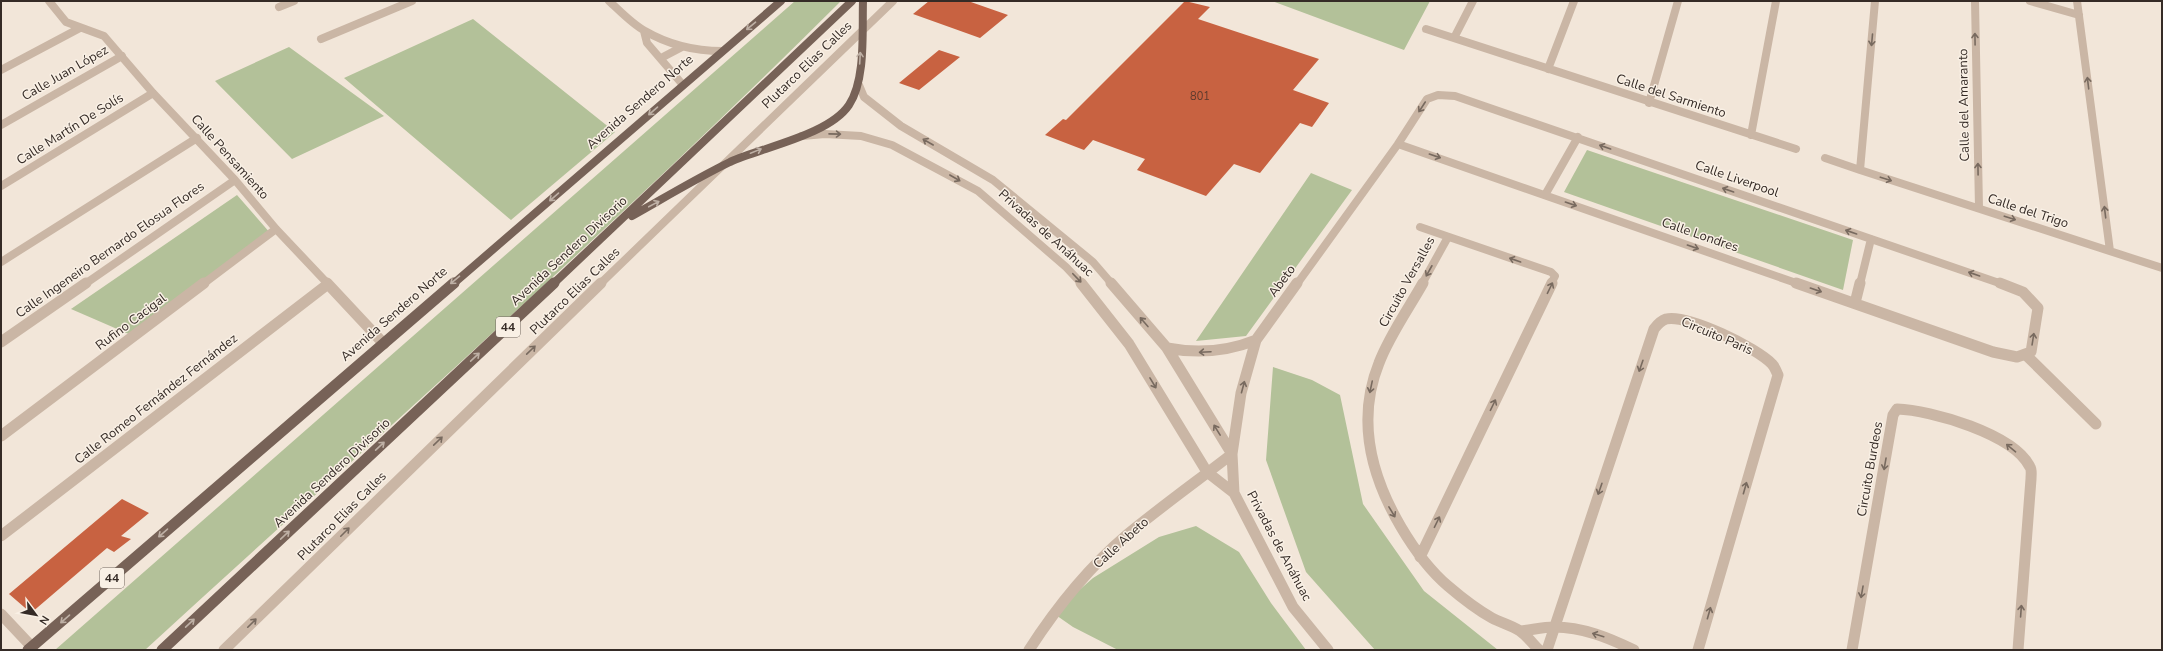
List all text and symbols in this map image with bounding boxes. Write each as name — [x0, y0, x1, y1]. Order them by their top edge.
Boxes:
street label: Plutarco Elias Calles — [758, 17, 856, 113]
one-way arrow — [746, 22, 756, 31]
one-way arrow — [1868, 33, 1875, 46]
one-way arrow — [1972, 33, 1979, 46]
street label: Calle Juan López — [18, 41, 112, 105]
street label: Calle del Amaranto — [1954, 48, 1974, 162]
street label: Avenida Sendero Norte — [583, 51, 697, 153]
one-way arrow — [856, 52, 864, 65]
street label: Calle del Sarmiento — [1614, 70, 1728, 122]
one-way arrow — [2084, 77, 2092, 90]
street label: Calle Martín De Solís — [13, 89, 127, 169]
house number: 801 — [1190, 89, 1210, 104]
one-way arrow — [1418, 101, 1426, 112]
one-way arrow — [647, 107, 658, 116]
street label: Calle Pensamiento — [187, 111, 273, 203]
one-way arrow — [828, 131, 841, 138]
one-way arrow — [922, 137, 934, 145]
one-way arrow — [1599, 143, 1612, 150]
one-way arrow — [749, 146, 761, 154]
one-way arrow — [1428, 153, 1440, 161]
street label: Calle Liverpool — [1693, 156, 1781, 202]
one-way arrow — [1974, 163, 1982, 176]
one-way arrow — [949, 175, 961, 183]
one-way arrow — [1880, 175, 1892, 183]
street label: Calle Ingeneiro Bernardo Elosua Flores — [12, 178, 208, 322]
street label: Privadas de Anáhuac — [994, 185, 1098, 281]
one-way arrow — [1722, 185, 1734, 193]
street label: Calle del Trigo — [1985, 189, 2071, 233]
street label: Avenida Sendero Divisorio — [507, 192, 631, 310]
one-way arrow — [549, 192, 560, 201]
one-way arrow — [648, 199, 660, 207]
one-way arrow — [1564, 200, 1576, 208]
one-way arrow — [2101, 206, 2109, 219]
street label: Calle Londres — [1659, 213, 1741, 257]
one-way arrow — [2003, 215, 2015, 223]
one-way arrow — [1844, 228, 1857, 235]
street label: Circuito Versalles — [1375, 233, 1439, 331]
street label: Plutarco Elias Calles — [526, 243, 624, 339]
one-way arrow — [1687, 243, 1699, 251]
one-way arrow — [1508, 256, 1521, 263]
street label: Abeto — [1264, 261, 1300, 301]
street label: Avenida Sendero Norte — [337, 263, 451, 365]
one-way arrow — [1425, 265, 1433, 277]
one-way arrow — [1967, 270, 1980, 277]
one-way arrow — [1072, 273, 1082, 283]
one-way arrow — [450, 276, 461, 285]
one-way arrow — [1547, 282, 1554, 294]
one-way arrow — [1810, 286, 1822, 294]
street label: Rufino Cacigal — [92, 289, 170, 354]
street label: Circuito Paris — [1678, 313, 1756, 359]
road number: 44 — [496, 317, 520, 337]
one-way arrow — [1140, 317, 1149, 328]
street label: Calle Romeo Fernández Fernández — [71, 330, 241, 468]
one-way arrow — [2029, 333, 2037, 346]
one-way arrow — [526, 346, 536, 355]
one-way arrow — [1199, 349, 1212, 356]
one-way arrow — [470, 352, 480, 362]
one-way arrow — [1637, 359, 1644, 372]
one-way arrow — [1149, 377, 1157, 388]
one-way arrow — [1367, 380, 1375, 393]
one-way arrow — [1239, 381, 1247, 394]
one-way arrow — [1490, 399, 1497, 411]
street label: Avenida Sendero Divisorio — [270, 414, 394, 532]
street label: Circuito Burdeos — [1853, 420, 1887, 518]
one-way arrow — [1213, 425, 1221, 436]
one-way arrow — [433, 436, 443, 445]
one-way arrow — [375, 441, 385, 451]
one-way arrow — [2006, 443, 2016, 452]
one-way arrow — [1881, 457, 1889, 470]
street label: Plutarco Elias Calles — [294, 468, 390, 564]
one-way arrow — [1742, 481, 1749, 494]
one-way arrow — [1596, 482, 1603, 495]
street label: Privadas de Anáhuac — [1242, 488, 1316, 604]
one-way arrow — [1388, 506, 1396, 517]
street label: Calle Abeto — [1089, 513, 1153, 573]
one-way arrow — [1434, 516, 1441, 528]
one-way arrow — [340, 527, 350, 536]
one-way arrow — [158, 529, 168, 538]
one-way arrow — [280, 530, 291, 539]
road number: 44 — [100, 568, 124, 588]
one-way arrow — [1858, 585, 1866, 598]
north arrow — [16, 595, 56, 635]
one-way arrow — [2018, 605, 2025, 618]
one-way arrow — [1706, 606, 1713, 619]
text: N — [36, 613, 53, 628]
one-way arrow — [60, 614, 70, 623]
one-way arrow — [247, 618, 257, 628]
one-way arrow — [185, 619, 196, 628]
one-way arrow — [1592, 630, 1604, 638]

